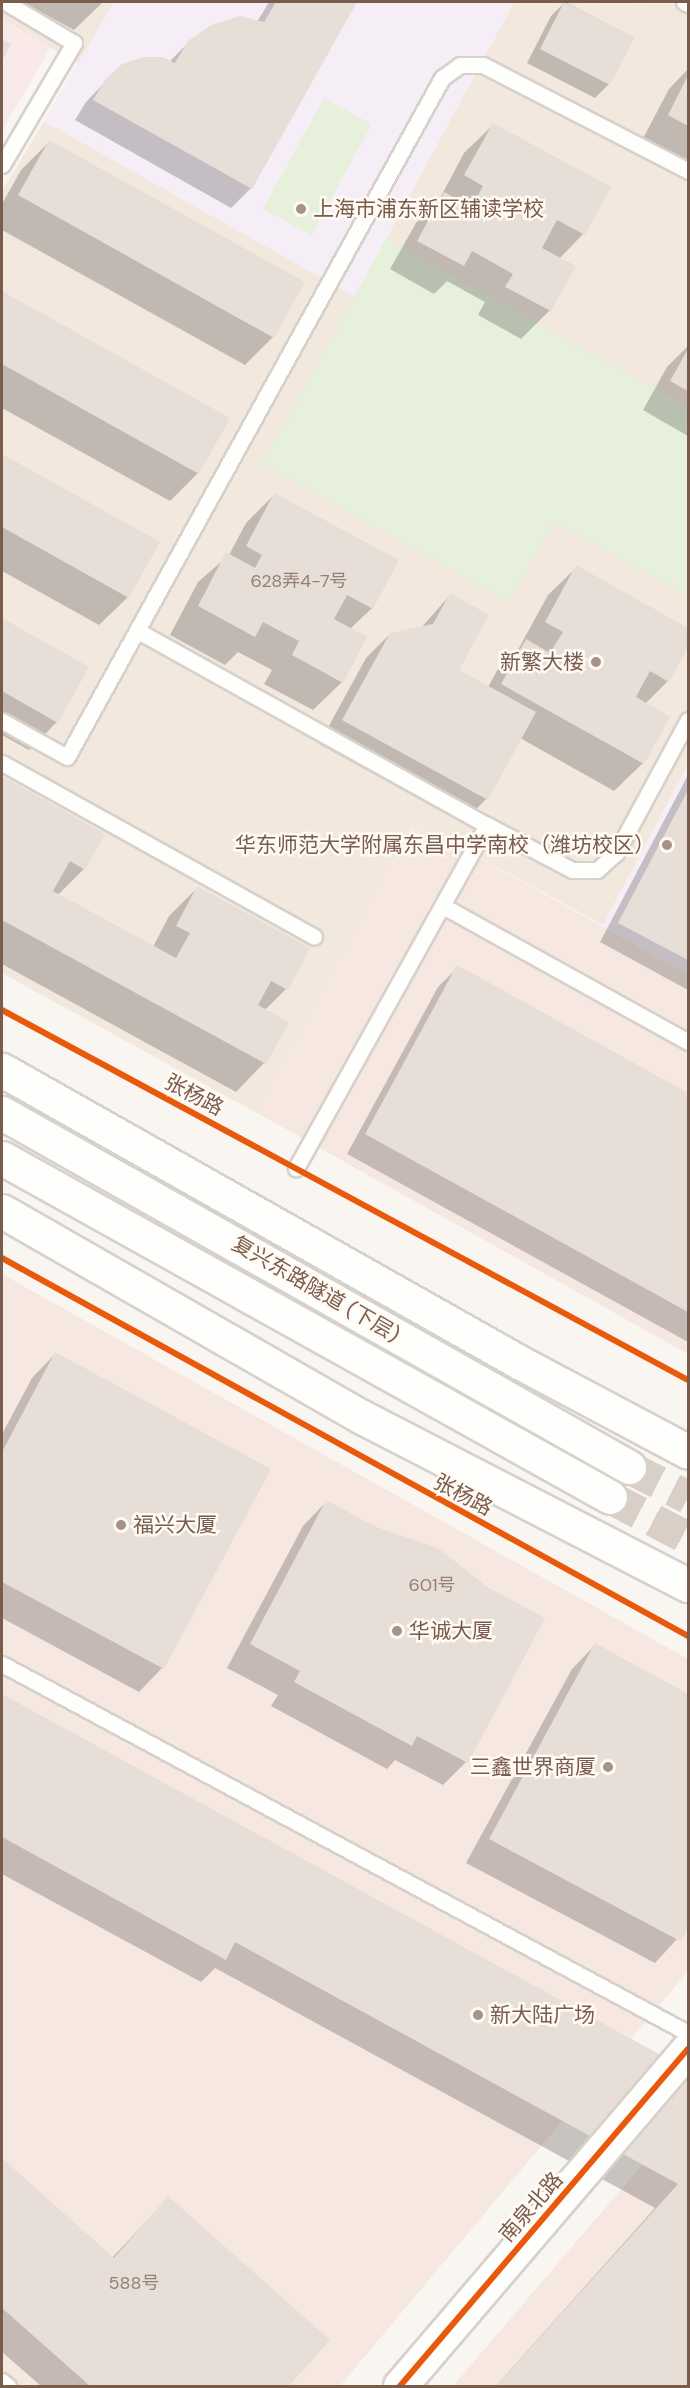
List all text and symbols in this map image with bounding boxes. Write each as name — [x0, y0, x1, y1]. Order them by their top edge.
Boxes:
place label: 上海市浦东新区辅读学校 — [313, 196, 544, 222]
marker: 上海市浦东新区辅读学校 — [294, 202, 308, 216]
house number: 628弄4-7号 — [250, 570, 348, 592]
place label: 新繁大楼 — [500, 649, 584, 675]
marker: 新繁大楼 — [589, 655, 603, 669]
place label: 华东师范大学附属东昌中学南校（潍坊校区） — [235, 832, 655, 858]
marker: 华东师范大学附属东昌中学南校（潍坊校区） — [660, 838, 674, 852]
street label: 张杨路 — [160, 1069, 228, 1121]
street label: 复兴东路隧道 (下层) — [228, 1231, 404, 1347]
street label: 张杨路 — [429, 1469, 497, 1521]
place label: 福兴大厦 — [133, 1512, 217, 1538]
marker: 福兴大厦 — [114, 1518, 128, 1532]
house number: 601号 — [408, 1574, 456, 1596]
place label: 华诚大厦 — [409, 1618, 493, 1644]
marker: 华诚大厦 — [390, 1624, 404, 1638]
place label: 三鑫世界商厦 — [470, 1754, 596, 1780]
marker: 三鑫世界商厦 — [601, 1760, 615, 1774]
place label: 新大陆广场 — [490, 2002, 595, 2028]
marker: 新大陆广场 — [471, 2008, 485, 2022]
street label: 南泉北路 — [494, 2167, 568, 2247]
house number: 588号 — [109, 2272, 159, 2294]

